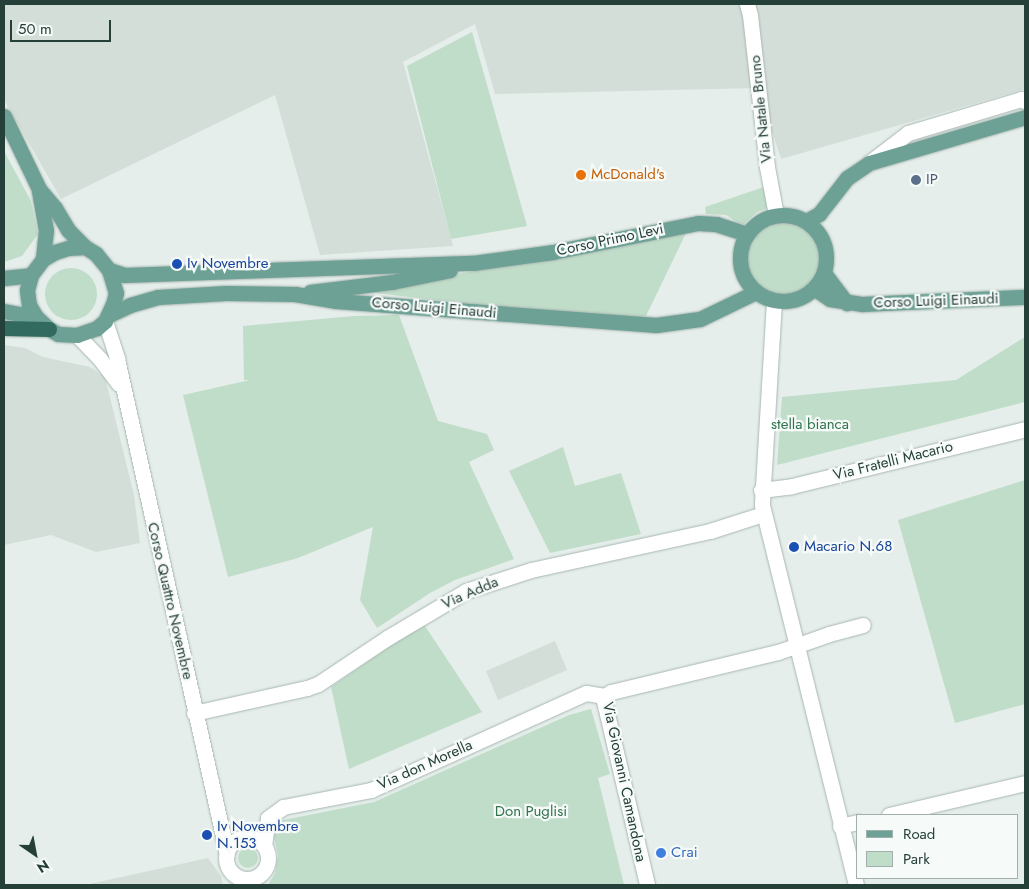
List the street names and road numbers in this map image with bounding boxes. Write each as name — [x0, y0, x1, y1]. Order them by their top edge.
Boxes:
street label: Via Natale Bruno — [746, 54, 776, 164]
street label: Corso Primo Levi — [555, 220, 665, 260]
street label: Corso Luigi Einaudi — [873, 290, 999, 312]
street label: Corso Luigi Einaudi — [371, 294, 497, 322]
street label: Via Fratelli Macario — [831, 437, 955, 485]
street label: Corso Quattro Novembre — [143, 521, 197, 681]
street label: Via Adda — [439, 573, 501, 613]
street label: Via Giovanni Camandona — [598, 700, 650, 864]
street label: Via don Morella — [375, 736, 475, 794]

